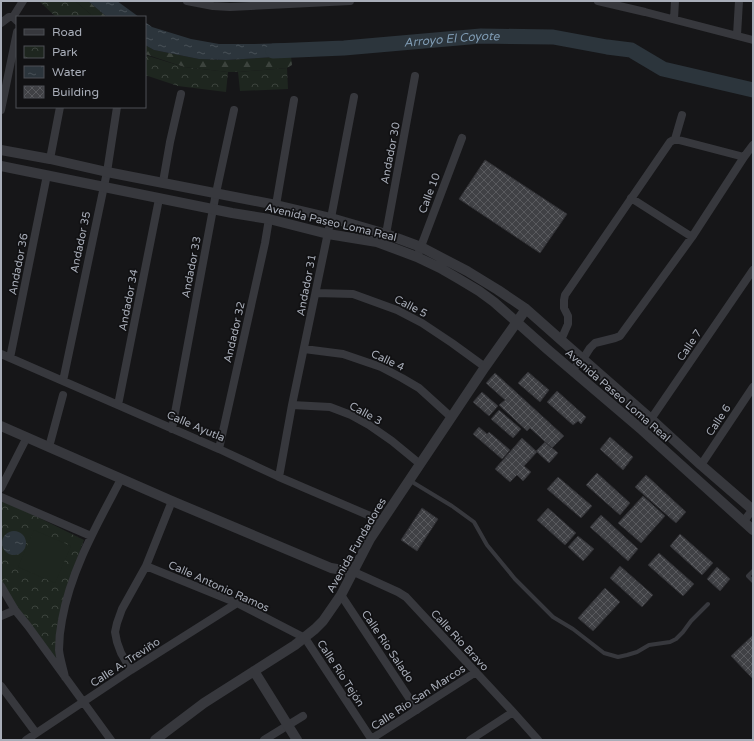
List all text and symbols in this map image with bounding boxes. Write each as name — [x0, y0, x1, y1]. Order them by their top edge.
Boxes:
legend — [16, 16, 146, 108]
text: Road — [52, 25, 82, 39]
water label: Arroyo El Coyote — [403, 29, 501, 50]
text: Park — [52, 45, 78, 59]
text: Water — [52, 65, 87, 79]
text: Building — [52, 85, 99, 99]
street label: Andador 30 — [378, 121, 403, 185]
street label: Calle 10 — [416, 171, 443, 215]
street label: Avenida Paseo Loma Real — [264, 201, 398, 244]
street label: Andador 35 — [68, 210, 93, 274]
street label: Andador 36 — [6, 232, 31, 296]
street label: Andador 33 — [179, 235, 204, 299]
street label: Andador 31 — [294, 253, 319, 317]
street label: Andador 34 — [116, 268, 141, 332]
street label: Calle 5 — [392, 293, 430, 320]
street label: Andador 32 — [221, 300, 248, 364]
street label: Calle 7 — [674, 327, 705, 364]
street label: Avenida Paseo Loma Real — [563, 346, 673, 444]
street label: Calle 4 — [369, 347, 407, 374]
street label: Calle 3 — [347, 399, 384, 428]
street label: Calle 6 — [703, 402, 734, 439]
street label: Calle Ayutla — [165, 408, 227, 445]
street label: Avenida Fundadores — [324, 496, 389, 595]
street label: Calle Antonio Ramos — [166, 558, 271, 615]
street label: Calle Río Bravo — [428, 607, 491, 674]
street label: Calle Río Salado — [359, 608, 417, 685]
street label: Calle A. Treviño — [88, 635, 163, 690]
street label: Calle Río Tejón — [314, 637, 367, 709]
street label: Calle Río San Marcos — [369, 662, 468, 733]

